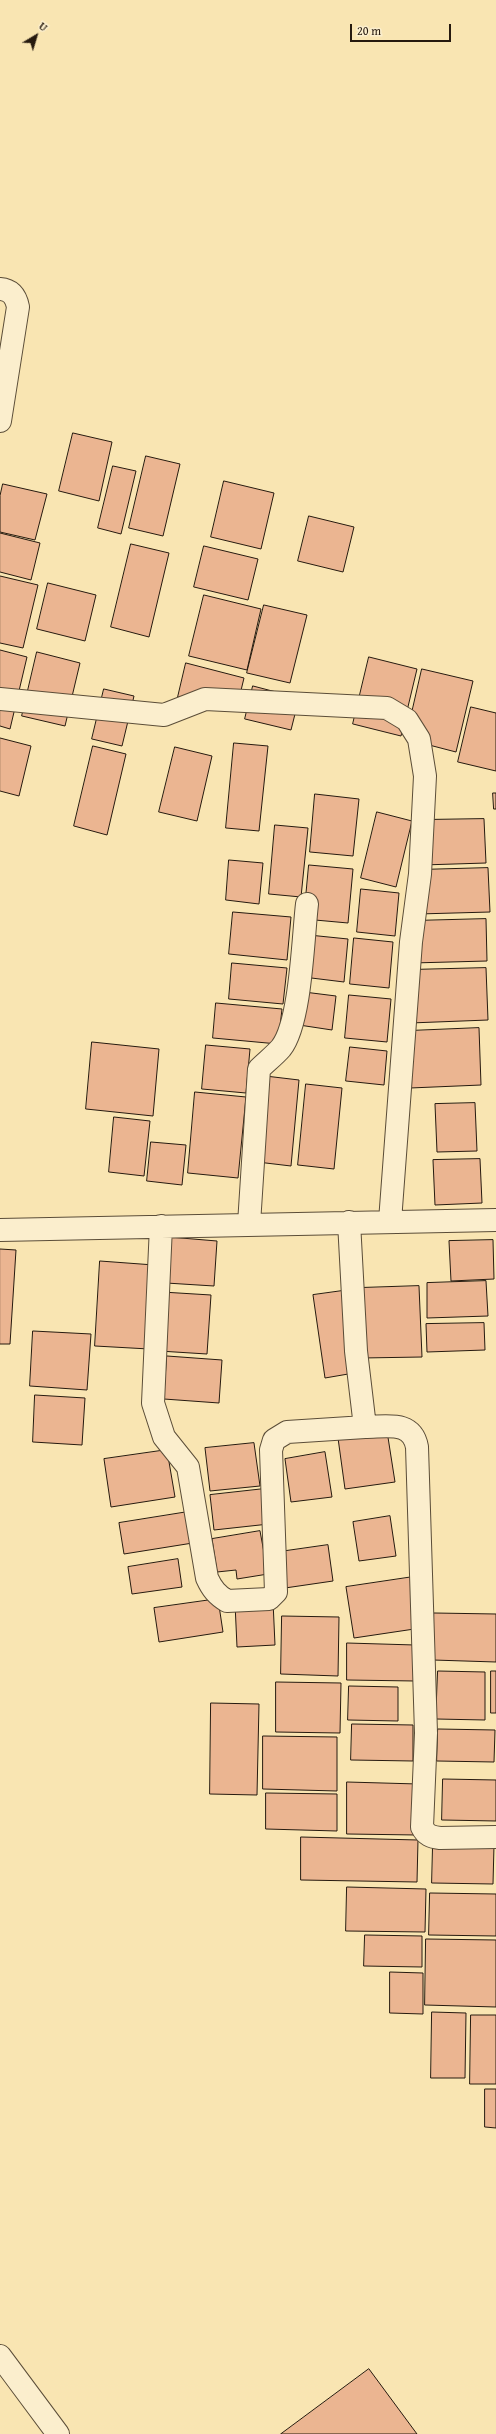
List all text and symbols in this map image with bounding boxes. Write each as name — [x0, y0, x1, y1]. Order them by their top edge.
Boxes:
north arrow — [16, 16, 56, 56]
scale bar — [352, 16, 453, 42]
text: U — [36, 18, 51, 35]
text: 20 m — [357, 22, 381, 39]

